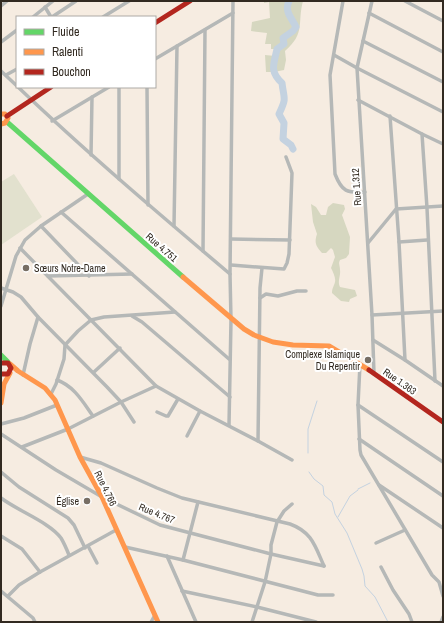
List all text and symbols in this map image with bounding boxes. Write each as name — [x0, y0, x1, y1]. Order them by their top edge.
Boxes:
legend — [16, 16, 156, 88]
text: Fluide — [52, 24, 79, 40]
text: Ralenti — [52, 44, 83, 60]
text: Bouchon — [52, 64, 91, 80]
street label: Rue 1.312 — [349, 167, 364, 206]
street label: Rue 4.751 — [143, 230, 181, 265]
place label: Sœurs Notre-Dame — [34, 262, 106, 275]
marker: Sœurs Notre-Dame — [21, 263, 31, 273]
place label: Complexe Islamique Du Repentir — [285, 348, 360, 373]
marker: Complexe Islamique Du Repentir — [363, 355, 373, 365]
street label: Rue 1.363 — [380, 365, 419, 398]
street label: Rue 4.766 — [91, 468, 120, 508]
place label: Église — [56, 495, 79, 508]
marker: Église — [82, 496, 92, 506]
street label: Rue 4.767 — [137, 500, 177, 527]

